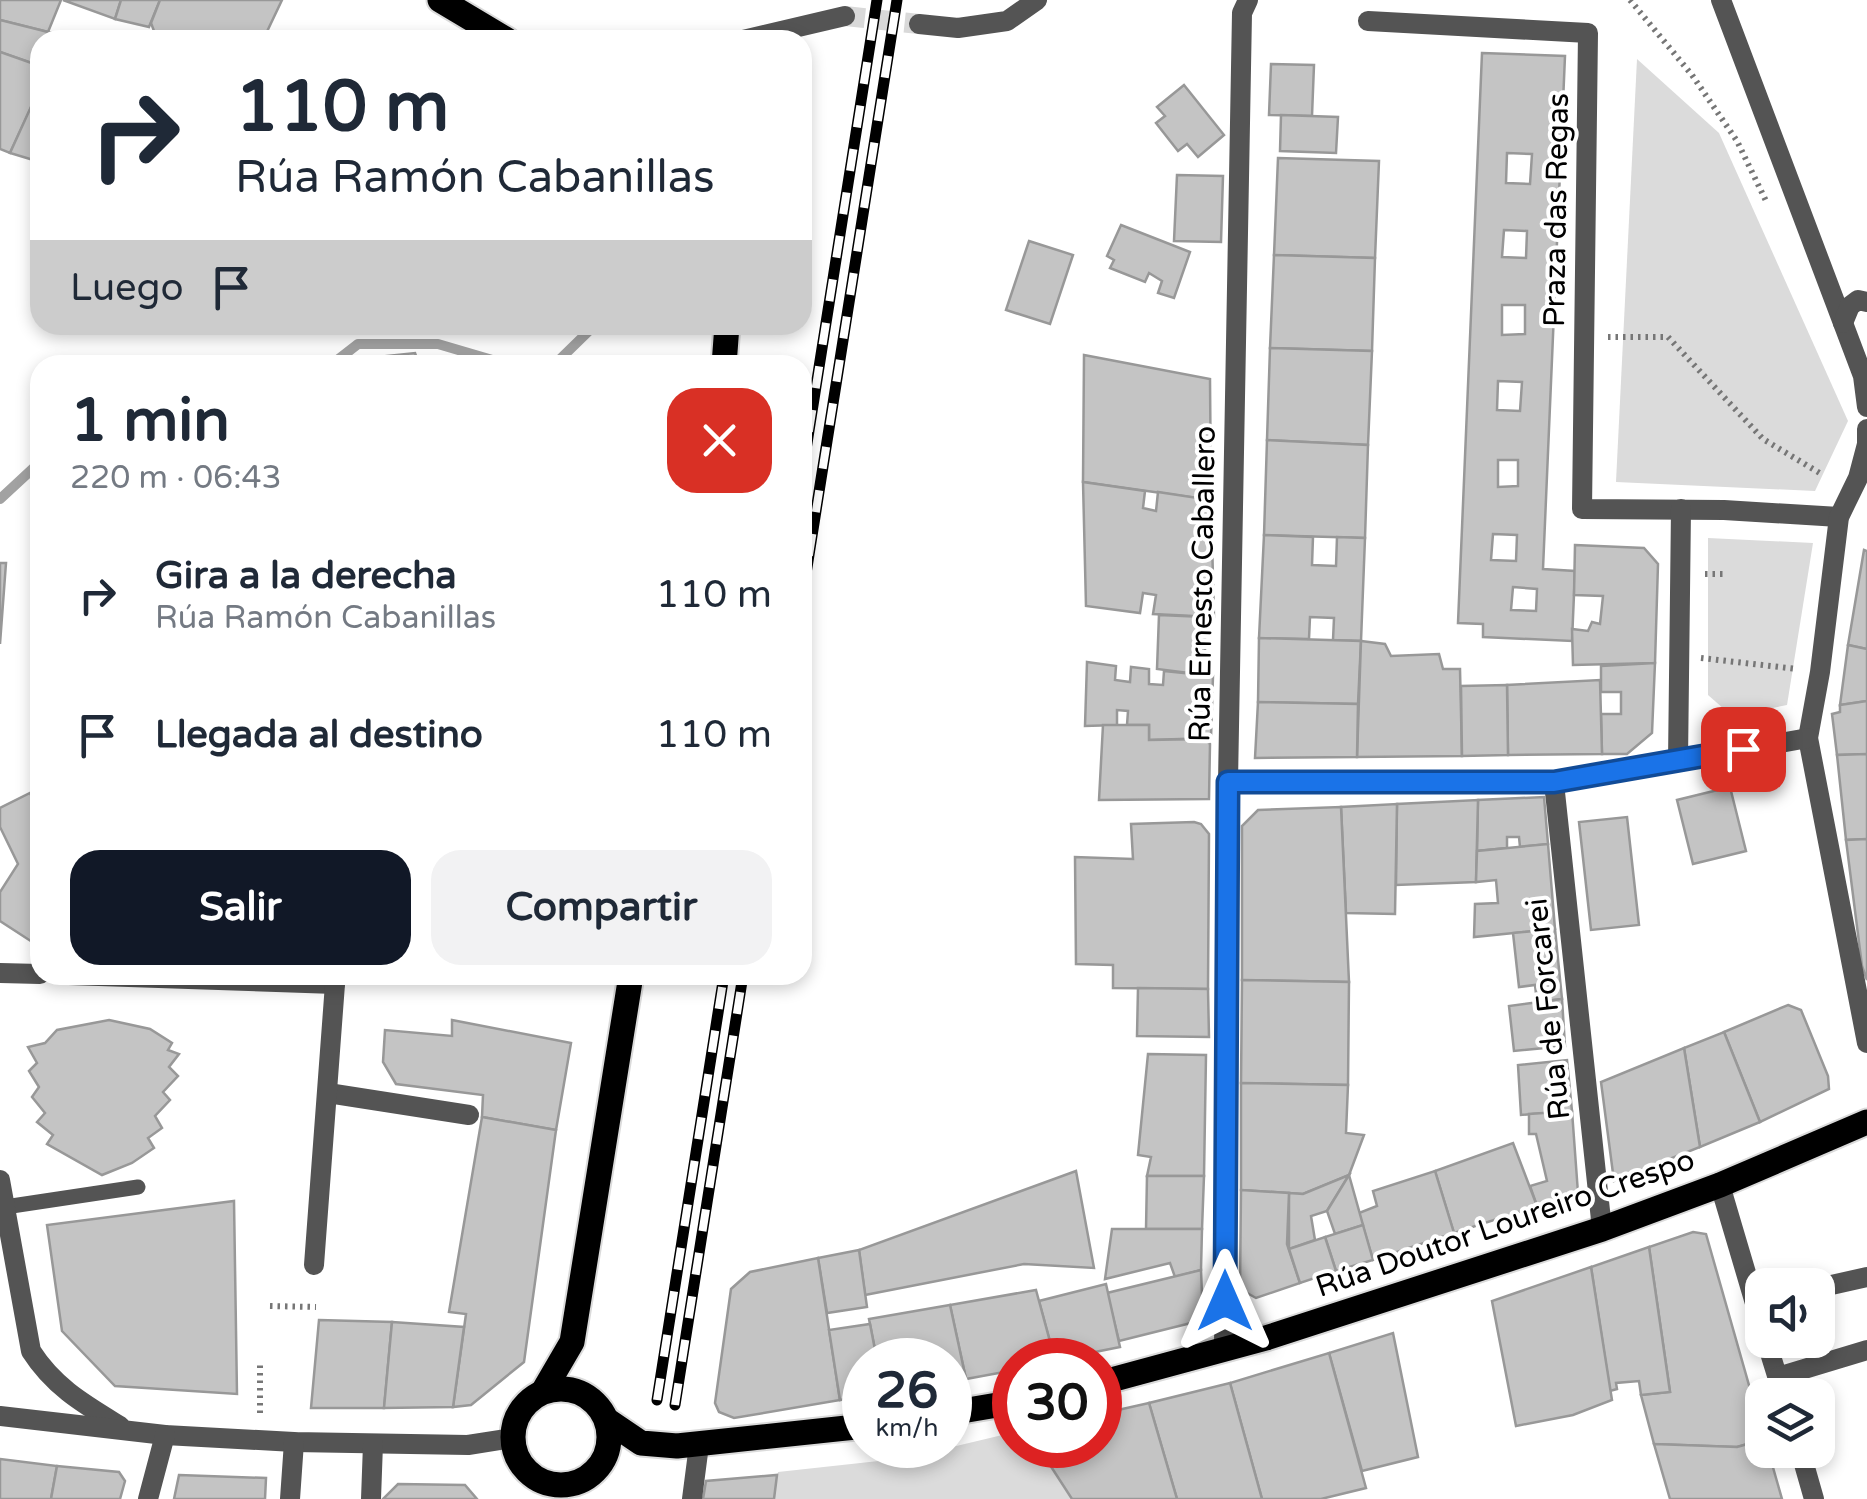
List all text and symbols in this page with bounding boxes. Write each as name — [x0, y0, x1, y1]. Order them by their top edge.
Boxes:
text: 110 m — [235, 66, 449, 150]
icon: right — [70, 70, 200, 200]
street label: Praza das Regas — [1536, 93, 1577, 328]
text: Rúa Ramón Cabanillas — [235, 151, 715, 205]
icon: arrive — [204, 260, 259, 315]
text: Luego — [70, 265, 184, 311]
text: 1 min — [70, 385, 230, 457]
button: close — [667, 388, 772, 493]
street label: Rúa Ernesto Caballero — [1181, 426, 1224, 742]
text: 220 m · 06:43 — [70, 459, 282, 497]
text: Gira a la derecha — [155, 553, 457, 599]
icon: right — [70, 568, 125, 623]
text: 110 m — [656, 572, 772, 618]
text: Rúa Ramón Cabanillas — [155, 599, 496, 637]
pin — [1701, 707, 1786, 792]
icon: arrive — [70, 708, 125, 763]
text: Llegada al destino — [155, 712, 483, 758]
text: 110 m — [656, 712, 772, 758]
icon: arrive — [1716, 722, 1771, 777]
button: Salir — [70, 850, 411, 965]
button: Compartir — [431, 850, 772, 965]
street label: Rúa de Forcarei — [1518, 896, 1579, 1122]
street label: Rúa Doutor Loureiro Crespo — [1311, 1141, 1699, 1306]
position arrow — [1173, 1249, 1277, 1353]
map controls — [1745, 1268, 1835, 1468]
button: sound — [1745, 1268, 1835, 1358]
speed limit sign: 30 — [992, 1338, 1122, 1468]
text: 26 — [876, 1361, 938, 1421]
button: layers — [1745, 1378, 1835, 1468]
text: km/h — [876, 1413, 938, 1443]

